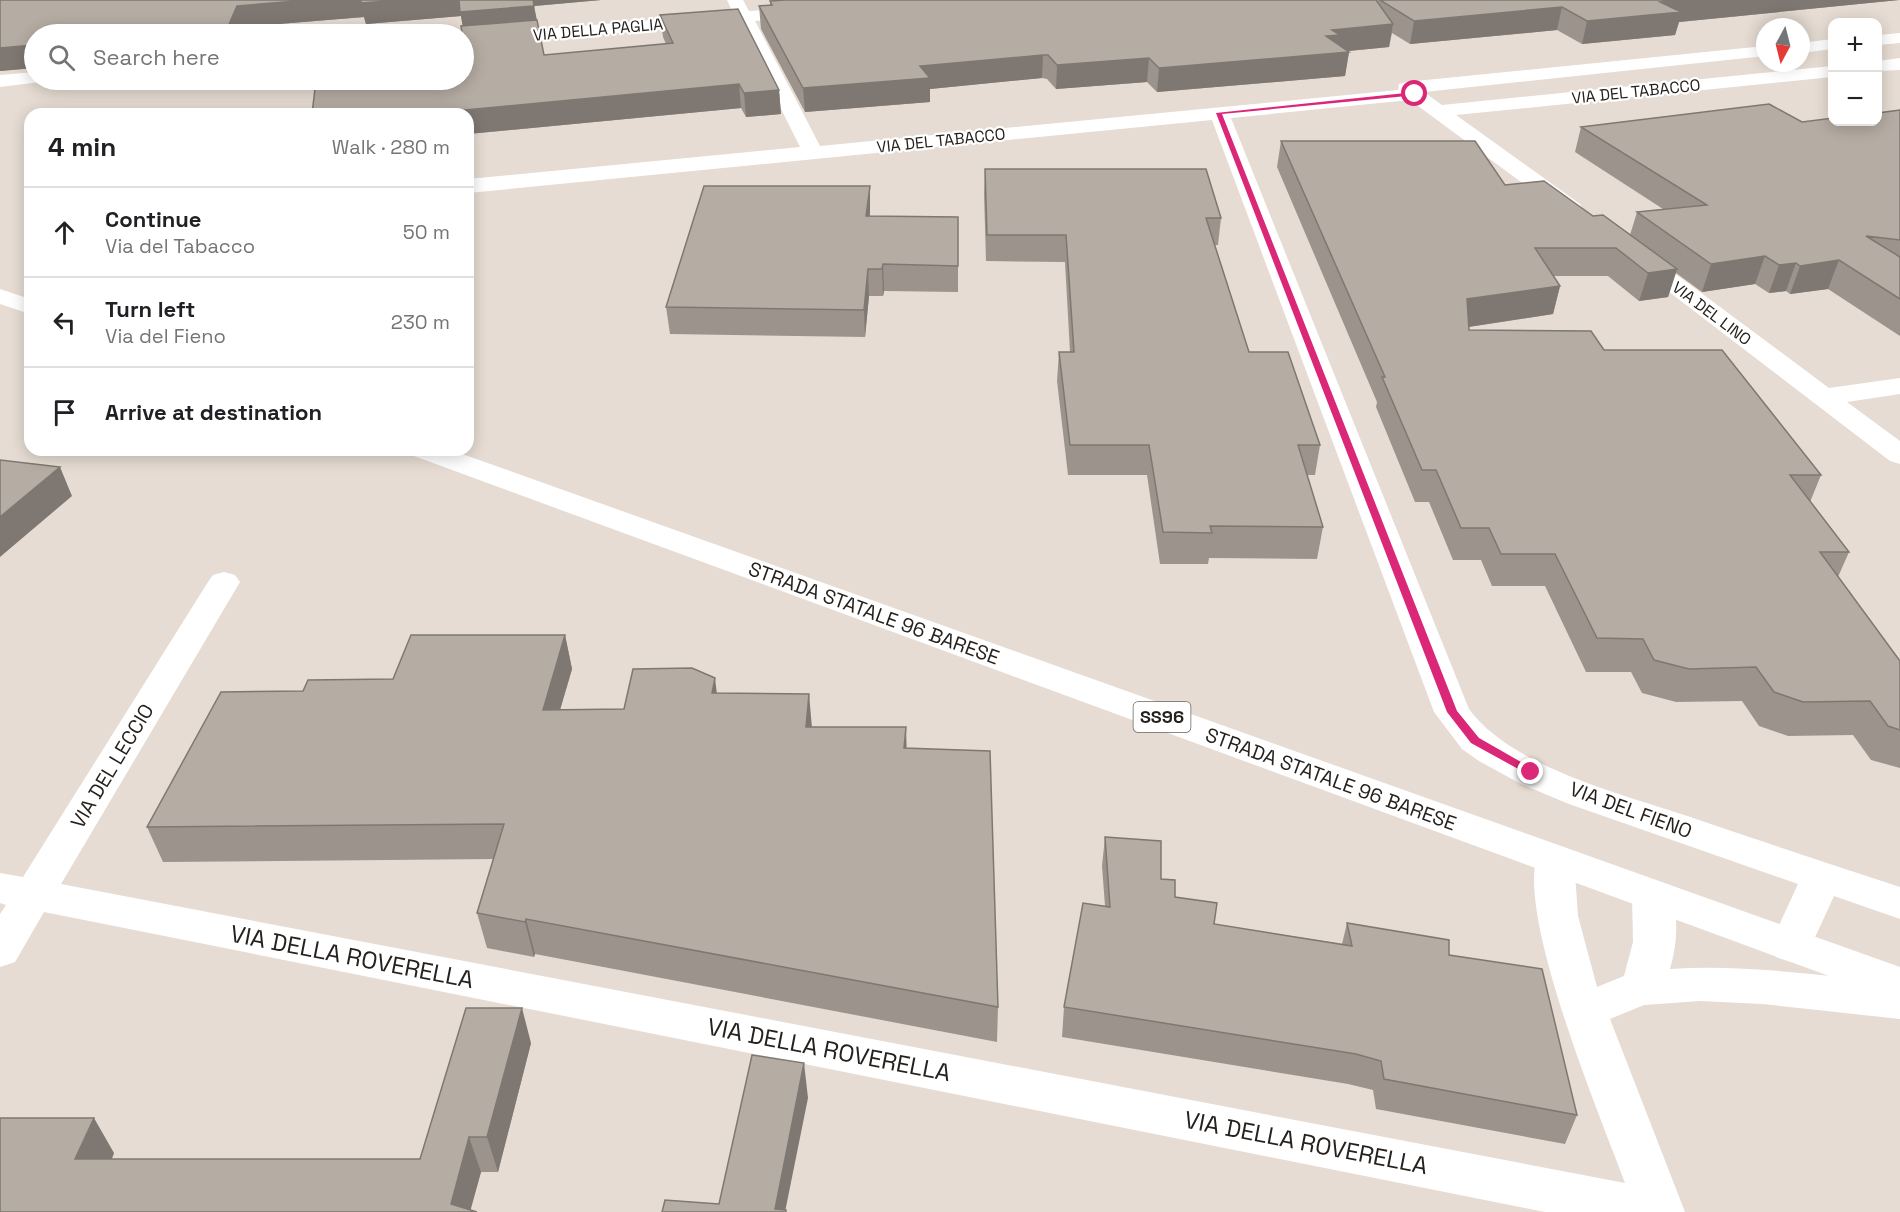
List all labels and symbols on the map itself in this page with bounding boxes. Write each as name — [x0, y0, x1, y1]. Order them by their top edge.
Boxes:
street label: VIA DELLA PAGLIA — [532, 13, 664, 46]
north arrow — [1756, 18, 1810, 72]
street label: VIA DEL TABACCO — [1571, 74, 1701, 109]
route start — [1401, 80, 1427, 106]
street label: VIA DEL TABACCO — [876, 123, 1006, 158]
street label: VIA DEL LINO — [1668, 277, 1755, 350]
street label: STRADA STATALE 96 BARESE — [745, 555, 1003, 671]
street label: VIA DEL LECCIO — [65, 699, 159, 833]
road number: SS96 — [1134, 702, 1190, 732]
street label: STRADA STATALE 96 BARESE — [1202, 721, 1460, 837]
route end — [1517, 758, 1543, 784]
street label: VIA DEL FIENO — [1566, 776, 1696, 844]
street label: VIA DELLA ROVERELLA — [228, 918, 477, 995]
street label: VIA DELLA ROVERELLA — [705, 1011, 954, 1088]
street label: VIA DELLA ROVERELLA — [1182, 1104, 1431, 1181]

